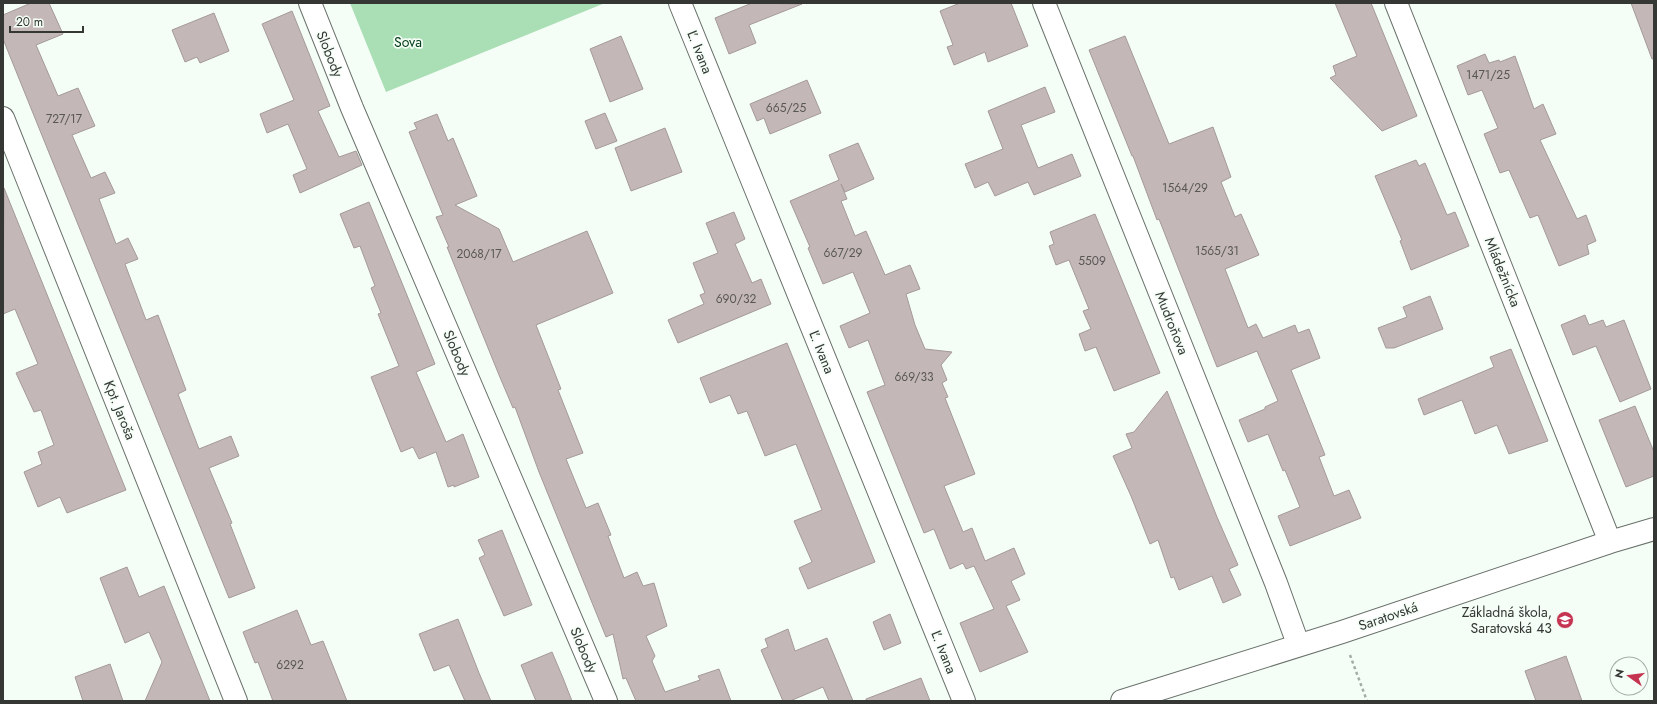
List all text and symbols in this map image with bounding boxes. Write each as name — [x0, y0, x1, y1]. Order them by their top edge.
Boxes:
scale bar — [10, 8, 83, 34]
text: 20 m — [16, 13, 43, 31]
street label: Ľ. Ivana — [682, 27, 718, 77]
street label: Slobody — [312, 28, 349, 81]
park label: Sova — [394, 32, 422, 52]
house number: 1471/25 — [1466, 66, 1510, 84]
house number: 665/25 — [766, 99, 806, 117]
house number: 727/17 — [46, 110, 83, 128]
house number: 1564/29 — [1162, 179, 1208, 197]
street label: Mládežnícka — [1480, 234, 1526, 310]
house number: 1565/31 — [1195, 242, 1239, 260]
house number: 667/29 — [824, 244, 863, 262]
house number: 2068/17 — [456, 245, 502, 263]
house number: 5509 — [1078, 252, 1106, 270]
street label: Mudroňova — [1150, 288, 1194, 358]
house number: 690/32 — [716, 290, 756, 308]
street label: Slobody — [438, 327, 476, 380]
street label: Ľ. Ivana — [804, 327, 840, 377]
house number: 669/33 — [894, 368, 934, 386]
street label: Kpt. Jaroša — [99, 377, 141, 443]
street label: Saratovská — [1356, 597, 1420, 635]
place label: Základná škola, Saratovská 43 — [1462, 602, 1552, 638]
school or university icon: Základná škola, Saratovská 43 — [1555, 610, 1575, 630]
street label: Slobody — [565, 624, 603, 677]
street label: Ľ. Ivana — [926, 627, 962, 677]
house number: 6292 — [276, 656, 304, 674]
north arrow — [1609, 656, 1649, 696]
text: N — [1610, 667, 1628, 680]

